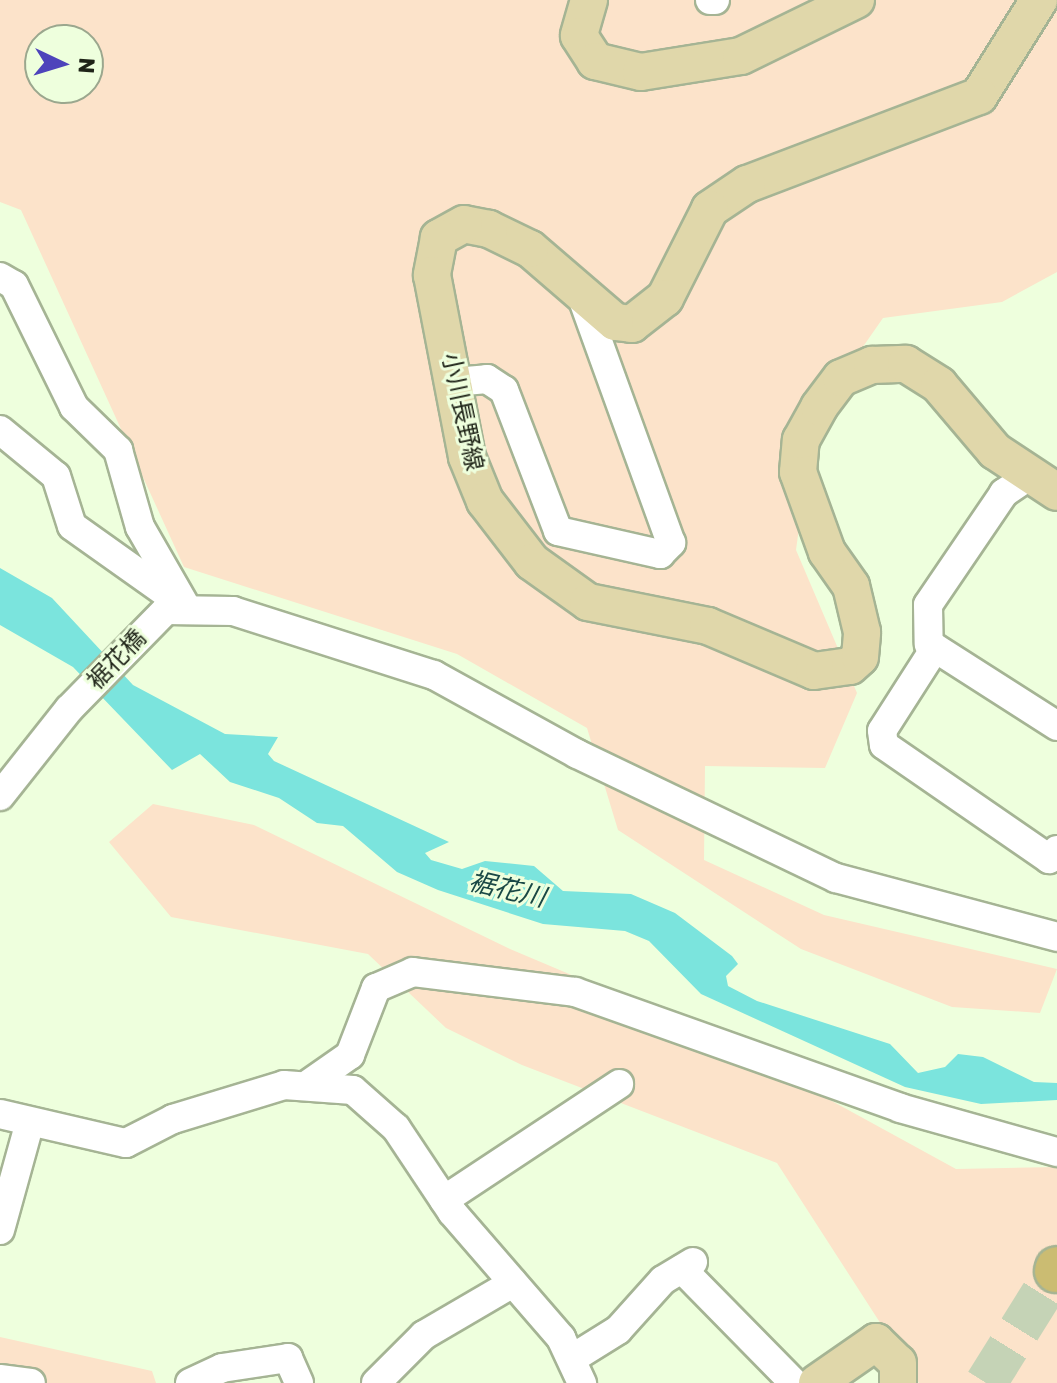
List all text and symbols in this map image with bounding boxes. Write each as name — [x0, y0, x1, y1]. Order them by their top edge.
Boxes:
north arrow — [24, 24, 104, 104]
text: N — [72, 57, 100, 74]
street label: 小川長野線 — [435, 350, 489, 474]
street label: 裾花橋 — [82, 624, 152, 696]
water label: 裾花川 — [465, 866, 549, 914]

